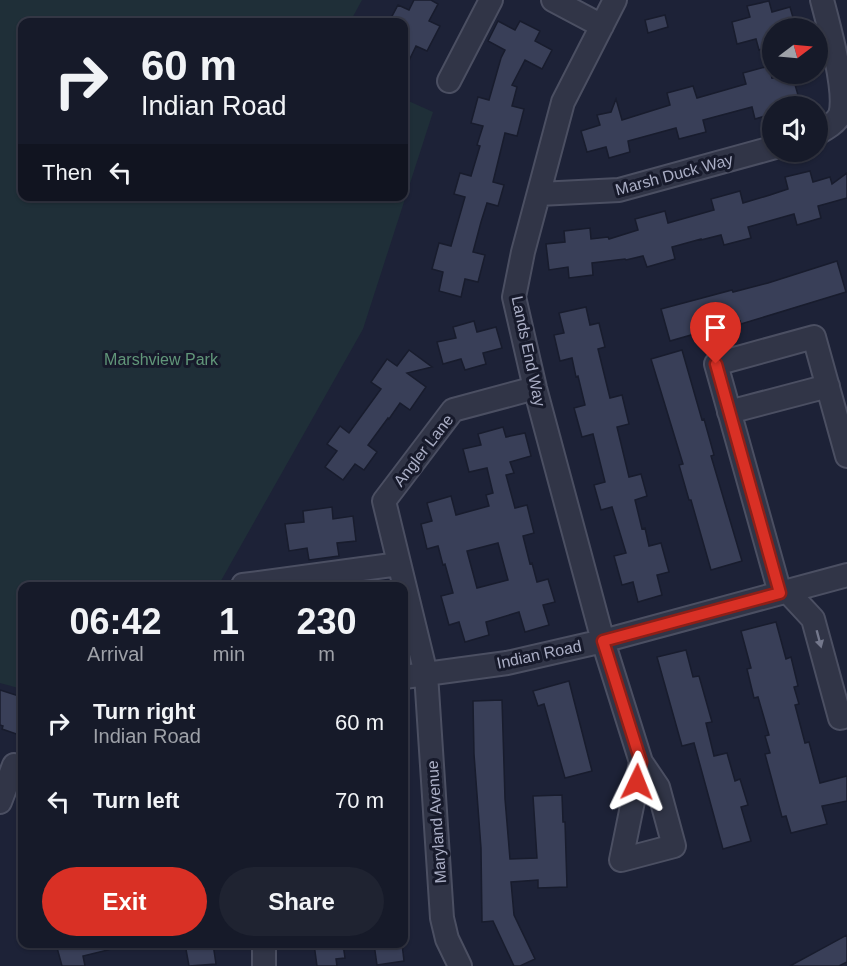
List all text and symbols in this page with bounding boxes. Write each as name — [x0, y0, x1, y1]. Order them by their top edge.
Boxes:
north arrow — [762, 18, 828, 84]
map controls — [762, 18, 828, 162]
icon: right — [42, 42, 120, 120]
text: 60 m — [141, 42, 237, 89]
text: Indian Road — [141, 91, 287, 121]
button: sound — [762, 96, 828, 162]
street label: Marsh Duck Way — [613, 151, 735, 198]
icon: left — [104, 156, 137, 189]
text: Then — [42, 160, 92, 185]
street label: Lands End Way — [509, 294, 549, 408]
pin — [690, 302, 741, 364]
icon: arrive — [699, 311, 732, 344]
park label: Marshview Park — [104, 351, 219, 368]
street label: Angler Lane — [390, 411, 457, 490]
text: 06:42 — [69, 601, 161, 642]
text: 1 — [219, 601, 239, 642]
text: 230 — [296, 601, 357, 642]
one-way arrow — [815, 630, 824, 648]
street label: Indian Road — [495, 637, 583, 672]
text: Arrival — [87, 643, 144, 665]
text: min — [213, 643, 245, 665]
text: m — [318, 643, 335, 665]
text: Turn right — [93, 699, 195, 724]
icon: right — [42, 707, 75, 740]
text: 60 m — [335, 710, 384, 735]
text: Indian Road — [93, 725, 201, 747]
position arrow — [605, 750, 669, 814]
street label: Maryland Avenue — [424, 760, 449, 884]
icon: left — [42, 785, 75, 818]
text: Turn left — [93, 788, 179, 813]
text: 70 m — [335, 788, 384, 813]
button: Exit — [42, 867, 207, 936]
button: Share — [219, 867, 384, 936]

